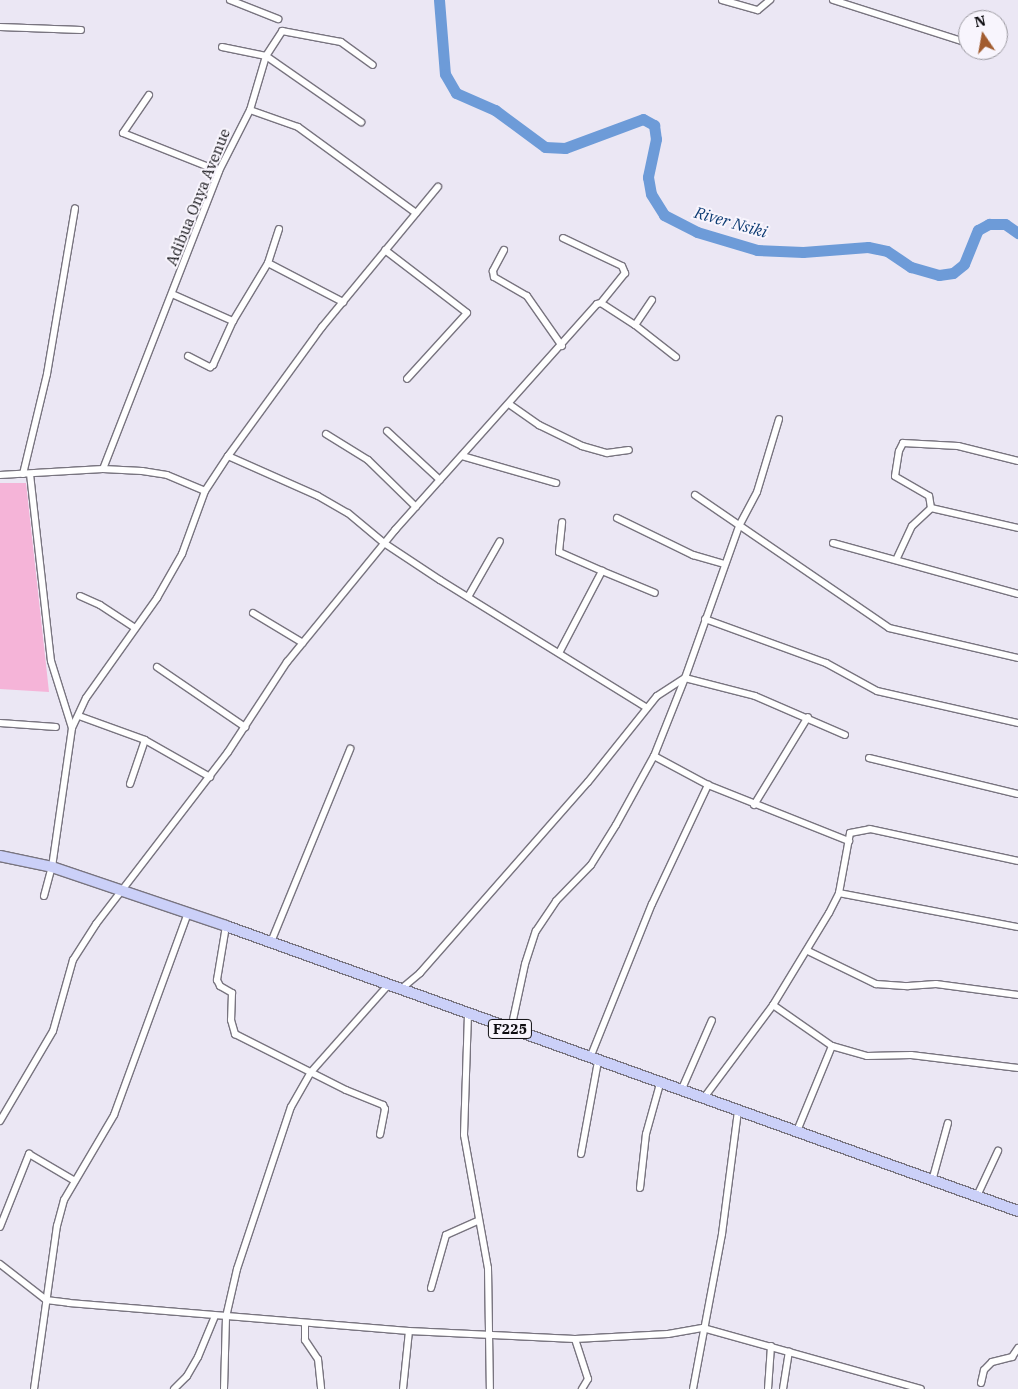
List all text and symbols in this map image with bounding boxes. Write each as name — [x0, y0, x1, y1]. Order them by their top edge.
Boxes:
north arrow — [958, 10, 1008, 60]
text: N — [973, 11, 987, 31]
street label: Adibua Onya Avenue — [162, 126, 234, 268]
water label: River Nsiki — [692, 202, 770, 242]
road number: F225 — [488, 1018, 532, 1040]

